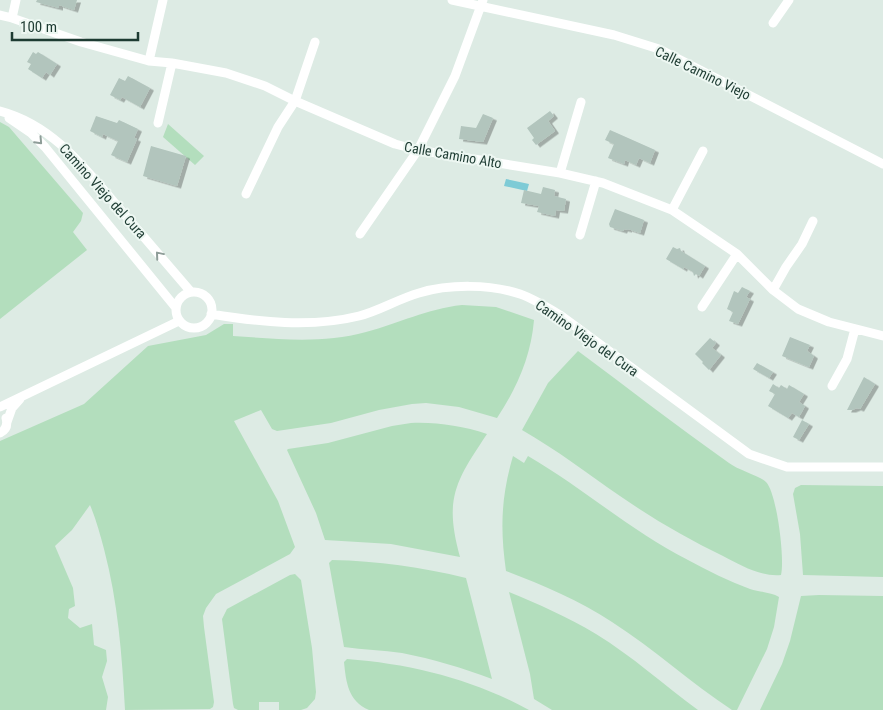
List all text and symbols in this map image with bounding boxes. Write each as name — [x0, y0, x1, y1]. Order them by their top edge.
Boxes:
scale bar — [12, 10, 139, 42]
text: 100 m — [20, 18, 57, 36]
street label: Calle Camino Viejo — [653, 43, 753, 103]
one-way arrow — [33, 136, 42, 145]
street label: Calle Camino Alto — [403, 139, 503, 171]
street label: Camino Viejo del Cura — [56, 140, 150, 242]
one-way arrow — [157, 252, 165, 261]
street label: Camino Viejo del Cura — [533, 297, 641, 379]

